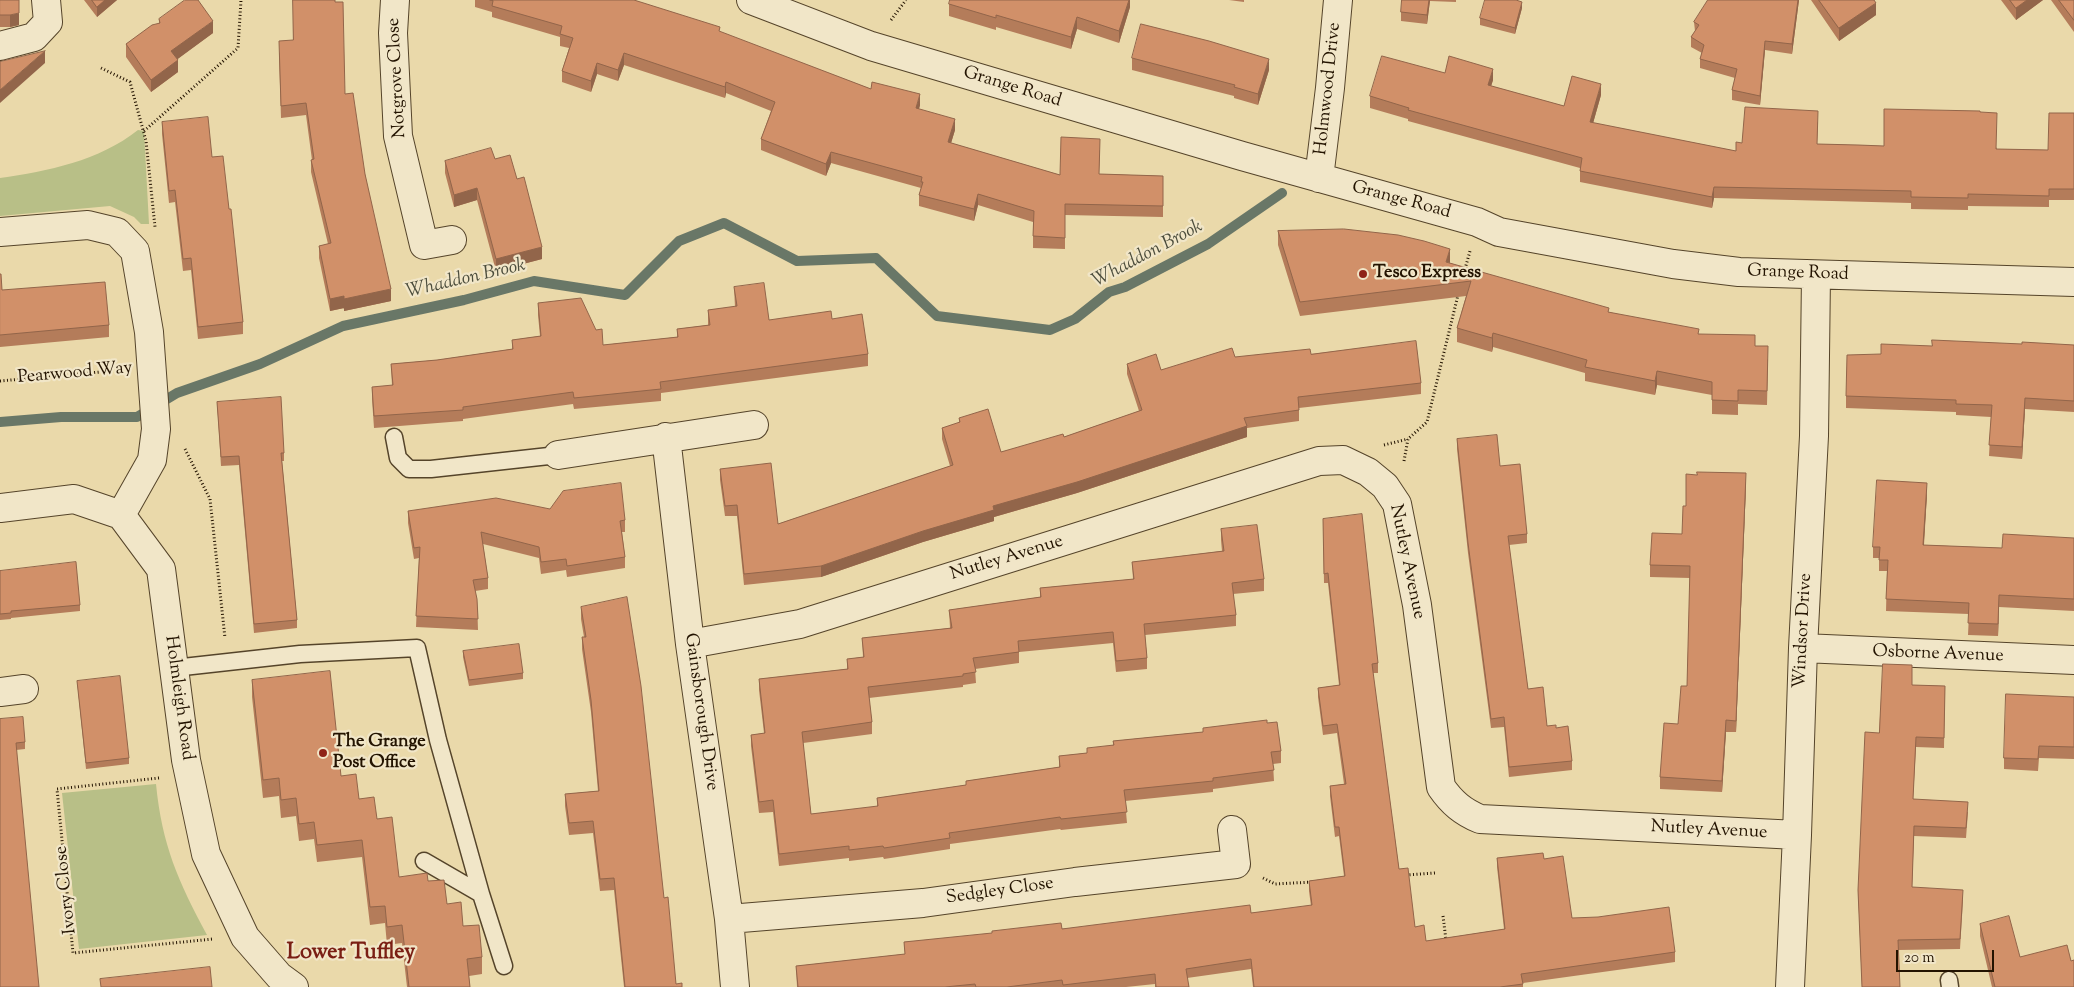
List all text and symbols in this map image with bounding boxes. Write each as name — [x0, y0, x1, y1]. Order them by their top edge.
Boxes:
street label: Notgrove Close — [384, 17, 412, 139]
street label: Holmwood Drive — [1311, 22, 1347, 156]
street label: Grange Road — [960, 63, 1064, 113]
street label: Grange Road — [1349, 177, 1453, 225]
water label: Whaddon Brook — [1089, 216, 1207, 294]
water label: Whaddon Brook — [404, 255, 528, 305]
street label: Grange Road — [1747, 261, 1849, 287]
place label: Tesco Express — [1373, 263, 1481, 285]
marker: Tesco Express — [1357, 268, 1369, 280]
street label: Pearwood Way — [17, 358, 133, 390]
street label: Nutley Avenue — [1383, 503, 1429, 621]
street label: Nutley Avenue — [948, 532, 1066, 586]
street label: Windsor Drive — [1790, 573, 1818, 689]
street label: Gainsborough Drive — [678, 632, 722, 792]
street label: Holmleigh Road — [159, 634, 197, 762]
street label: Osborne Avenue — [1872, 642, 2004, 668]
place label: The Grange Post Office — [333, 732, 426, 774]
marker: The Grange Post Office — [317, 747, 329, 759]
street label: Nutley Avenue — [1650, 817, 1768, 845]
street label: Ivory Close — [52, 845, 82, 935]
street label: Sedgley Close — [945, 874, 1055, 910]
scale bar — [1899, 940, 1996, 972]
district label: Lower Tuffley — [287, 941, 415, 967]
text: 20 m — [1904, 948, 1935, 969]

